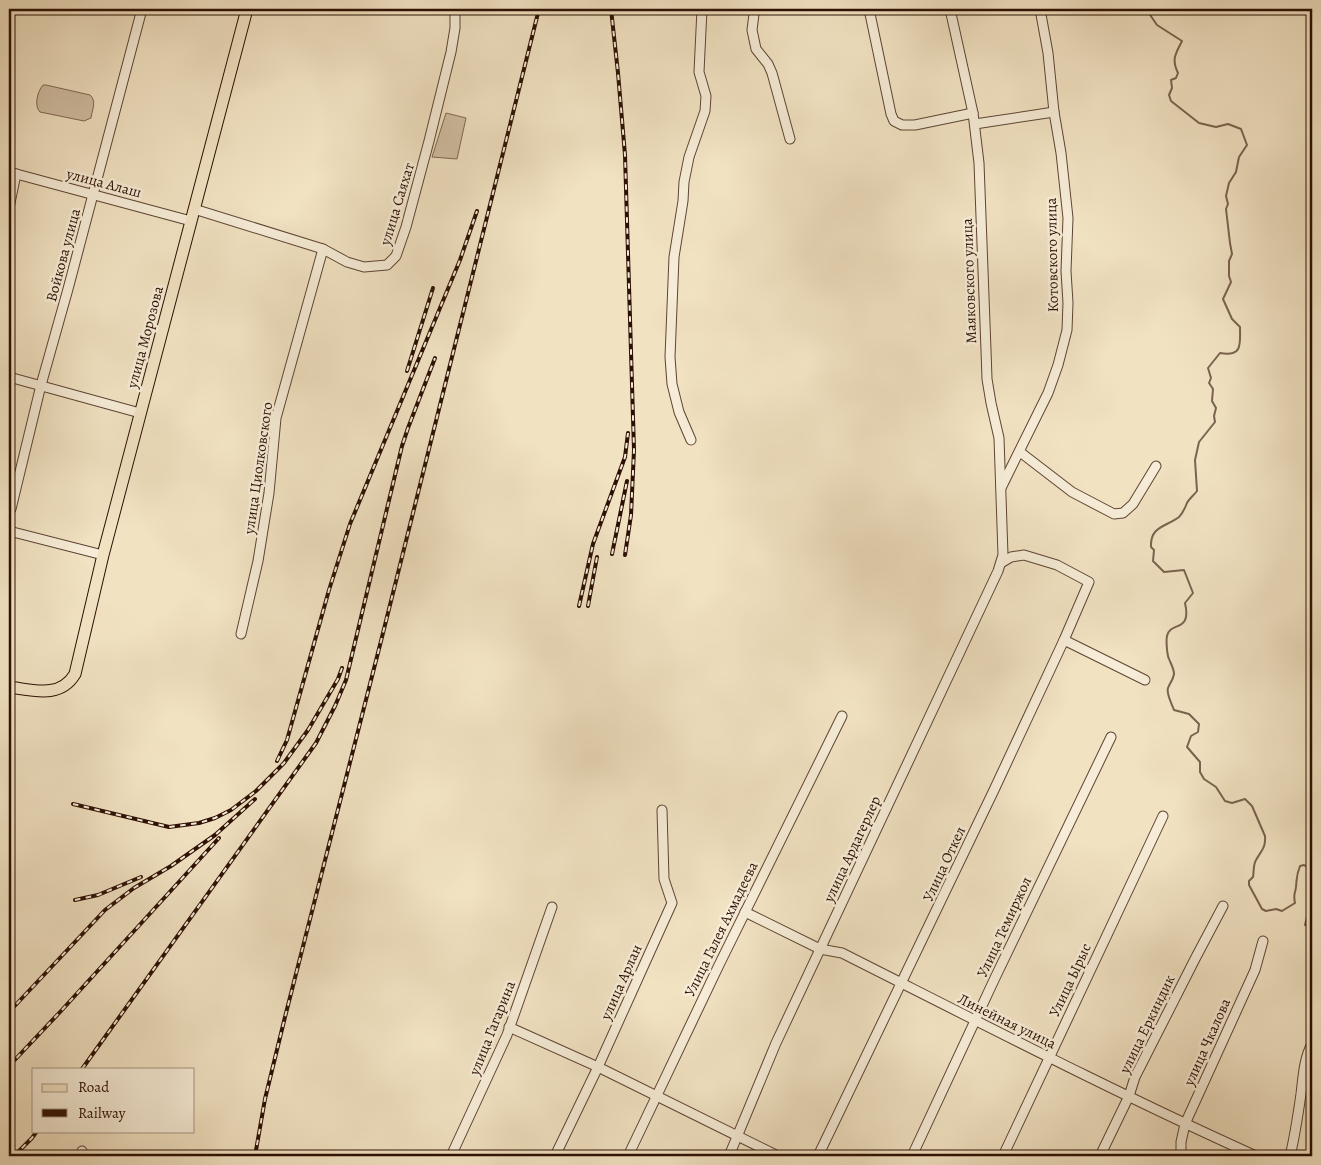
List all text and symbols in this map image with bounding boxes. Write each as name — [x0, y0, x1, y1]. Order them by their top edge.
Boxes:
street label: улица Саяхат — [375, 160, 419, 249]
street label: улица Алаш — [63, 163, 144, 203]
street label: Котовского улица — [1041, 197, 1063, 313]
street label: Войкова улица — [41, 206, 85, 304]
street label: Маяковского улица — [957, 218, 981, 344]
street label: улица Морозова — [122, 284, 168, 391]
street label: улица Циолковского — [239, 401, 277, 536]
street label: улица Ардагерлер — [818, 793, 885, 906]
street label: Улица Откел — [918, 823, 970, 905]
street label: Улица Галея Ахмадеева — [680, 858, 762, 1000]
street label: Улица Темиржол — [972, 873, 1036, 981]
street label: Улица Ырыс — [1044, 940, 1096, 1020]
street label: улица Арлан — [595, 941, 647, 1024]
street label: улица Еркиндик — [1114, 971, 1180, 1077]
street label: улица Гагарина — [464, 978, 520, 1079]
street label: Линейная улица — [955, 989, 1060, 1053]
street label: улица Чкалова — [1178, 995, 1235, 1090]
legend — [32, 1068, 195, 1132]
text: Road — [78, 1077, 110, 1097]
text: Railway — [78, 1103, 126, 1123]

